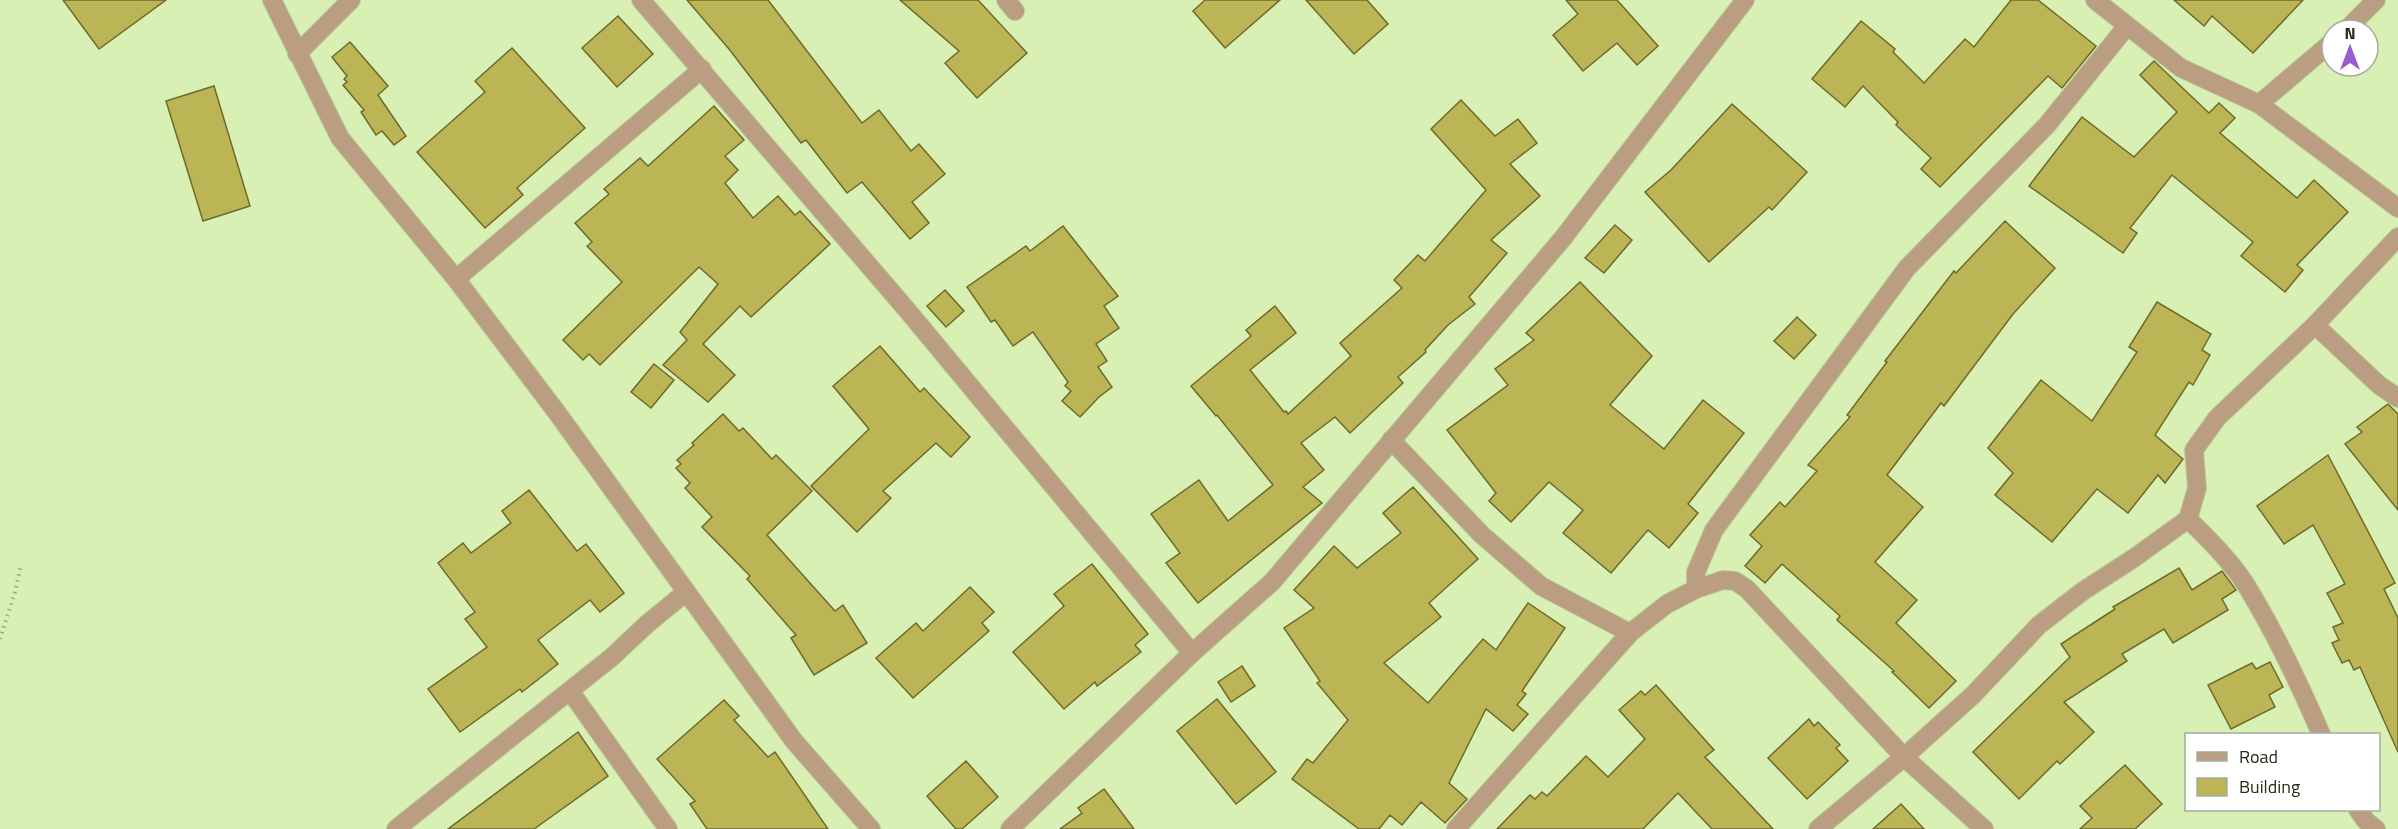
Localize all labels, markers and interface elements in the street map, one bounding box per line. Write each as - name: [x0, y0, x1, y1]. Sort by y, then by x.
- north arrow: [2320, 18, 2380, 78]
- text: N: [2344, 21, 2356, 45]
- legend: [2185, 733, 2380, 811]
- text: Road: [2239, 743, 2278, 770]
- text: Building: [2239, 773, 2300, 800]

